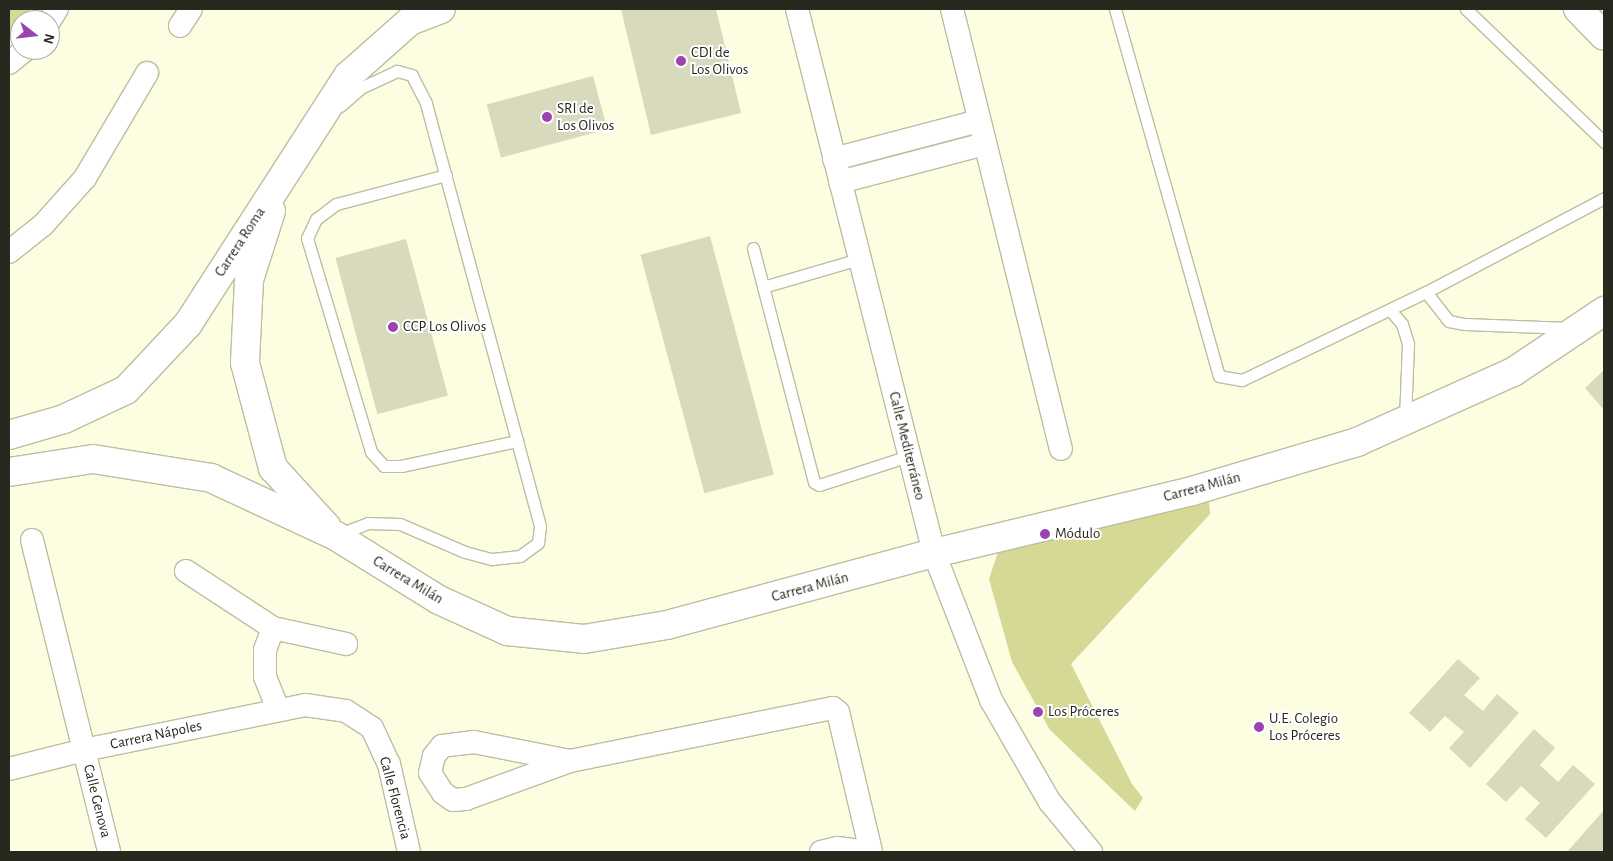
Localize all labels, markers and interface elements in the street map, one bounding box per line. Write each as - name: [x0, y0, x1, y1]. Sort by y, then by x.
- north arrow: [10, 10, 60, 60]
- text: N: [40, 32, 57, 45]
- place label: CDI de Los Olivos: [691, 43, 748, 78]
- marker: CDI de Los Olivos: [675, 55, 687, 67]
- place label: SRI de Los Olivos: [557, 99, 614, 134]
- marker: SRI de Los Olivos: [541, 111, 553, 123]
- street label: Carrera Roma: [211, 204, 269, 280]
- place label: CCP Los Olivos: [403, 318, 486, 336]
- marker: CCP Los Olivos: [387, 321, 399, 333]
- street label: Calle Mediterráneo: [885, 390, 929, 502]
- street label: Carrera Milán: [1162, 468, 1242, 506]
- place label: Módulo: [1055, 525, 1100, 543]
- marker: Módulo: [1039, 528, 1051, 540]
- street label: Carrera Milán: [370, 552, 446, 608]
- street label: Carrera Milán: [770, 568, 850, 606]
- place label: Los Próceres: [1048, 703, 1119, 721]
- marker: Los Próceres: [1032, 706, 1044, 718]
- place label: U.E. Colegio Los Próceres: [1269, 709, 1340, 744]
- street label: Carrera Nápoles: [108, 716, 204, 754]
- marker: U.E. Colegio Los Próceres: [1253, 721, 1265, 733]
- street label: Calle Florencia: [375, 755, 415, 841]
- street label: Calle Genova: [79, 762, 115, 840]

